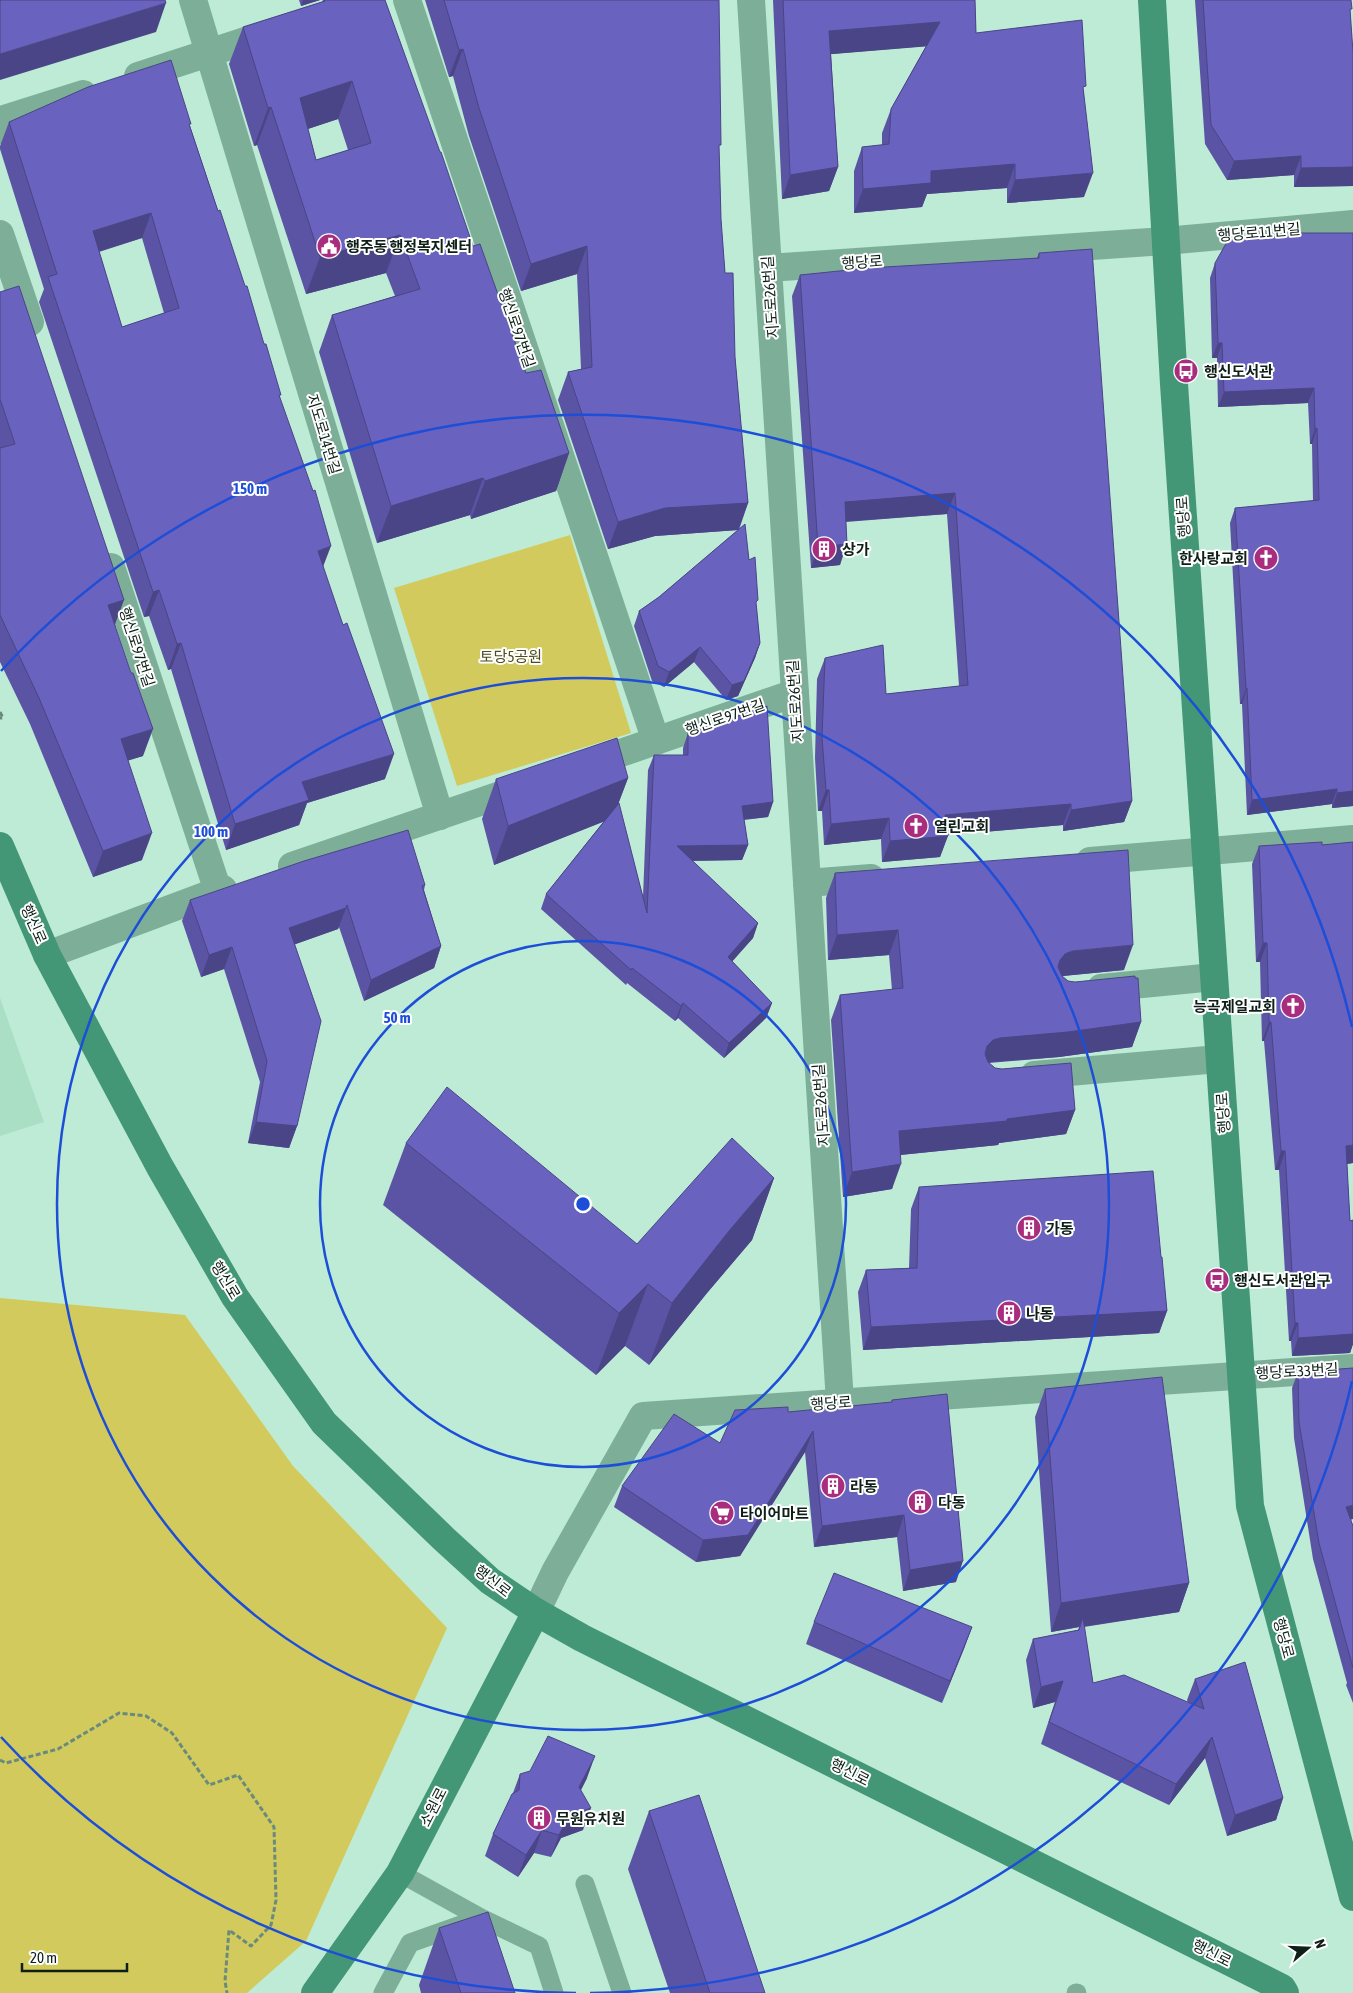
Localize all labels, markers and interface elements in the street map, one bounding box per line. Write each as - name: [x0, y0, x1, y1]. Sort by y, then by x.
- street label: 행당로11번길: [1217, 220, 1301, 244]
- public building icon: 행주동 행정복지센터: [316, 233, 342, 259]
- place label: 행주동 행정복지센터: [346, 238, 472, 255]
- street label: 행당로: [841, 252, 883, 272]
- street label: 지도로26번길: [759, 255, 781, 339]
- street label: 행신로97번길: [495, 286, 539, 370]
- bus stop icon: 행신도서관: [1173, 358, 1199, 384]
- place label: 행신도서관: [1204, 363, 1273, 380]
- street label: 지도로14번길: [304, 392, 344, 476]
- text: 150 m: [233, 480, 267, 497]
- street label: 행당로: [1173, 496, 1193, 538]
- building icon: 상가: [811, 536, 837, 562]
- place label: 상가: [842, 541, 870, 558]
- church icon: 한사랑교회: [1253, 545, 1279, 571]
- place label: 한사랑교회: [1179, 550, 1248, 567]
- street label: 행신로97번길: [116, 605, 158, 689]
- park label: 토당5공원: [480, 648, 542, 665]
- street label: 지도로26번길: [784, 659, 806, 743]
- street label: 행신로97번길: [683, 695, 767, 739]
- church icon: 열린교회: [903, 813, 929, 839]
- place label: 열린교회: [934, 818, 989, 835]
- text: 100 m: [194, 823, 228, 840]
- street label: 행신로: [18, 902, 50, 946]
- church icon: 능곡제일교회: [1280, 993, 1306, 1019]
- place label: 능곡제일교회: [1193, 998, 1276, 1015]
- text: 50 m: [384, 1009, 411, 1026]
- street label: 지도로26번길: [810, 1063, 832, 1147]
- street label: 행당로: [1213, 1092, 1233, 1134]
- centre of rings: [574, 1195, 592, 1213]
- building icon: 가동: [1016, 1215, 1042, 1241]
- place label: 가동: [1046, 1220, 1074, 1237]
- street label: 행신로: [208, 1258, 244, 1302]
- bus stop icon: 행신도서관입구: [1204, 1267, 1230, 1293]
- place label: 행신도서관입구: [1234, 1272, 1331, 1289]
- building icon: 나동: [996, 1300, 1022, 1326]
- place label: 나동: [1026, 1305, 1054, 1322]
- street label: 행당로33번길: [1255, 1360, 1339, 1382]
- street label: 행당로: [810, 1393, 852, 1413]
- building icon: 라동: [820, 1473, 846, 1499]
- place label: 라동: [850, 1478, 878, 1495]
- building icon: 다동: [907, 1489, 933, 1515]
- place label: 다동: [938, 1494, 966, 1511]
- supermarket icon: 타이어마트: [709, 1500, 735, 1526]
- place label: 타이어마트: [740, 1505, 809, 1522]
- street label: 행신로: [471, 1562, 515, 1600]
- street label: 행당로: [1270, 1616, 1298, 1660]
- street label: 행신로: [828, 1755, 872, 1789]
- street label: 소원로: [416, 1785, 450, 1829]
- building icon: 무원유치원: [526, 1805, 552, 1831]
- place label: 무원유치원: [556, 1810, 625, 1827]
- north arrow: [1283, 1923, 1333, 1973]
- street label: 행신로: [1190, 1936, 1234, 1970]
- text: N: [1311, 1937, 1329, 1950]
- scale bar: [22, 1940, 128, 1972]
- text: 20 m: [30, 1949, 57, 1966]

